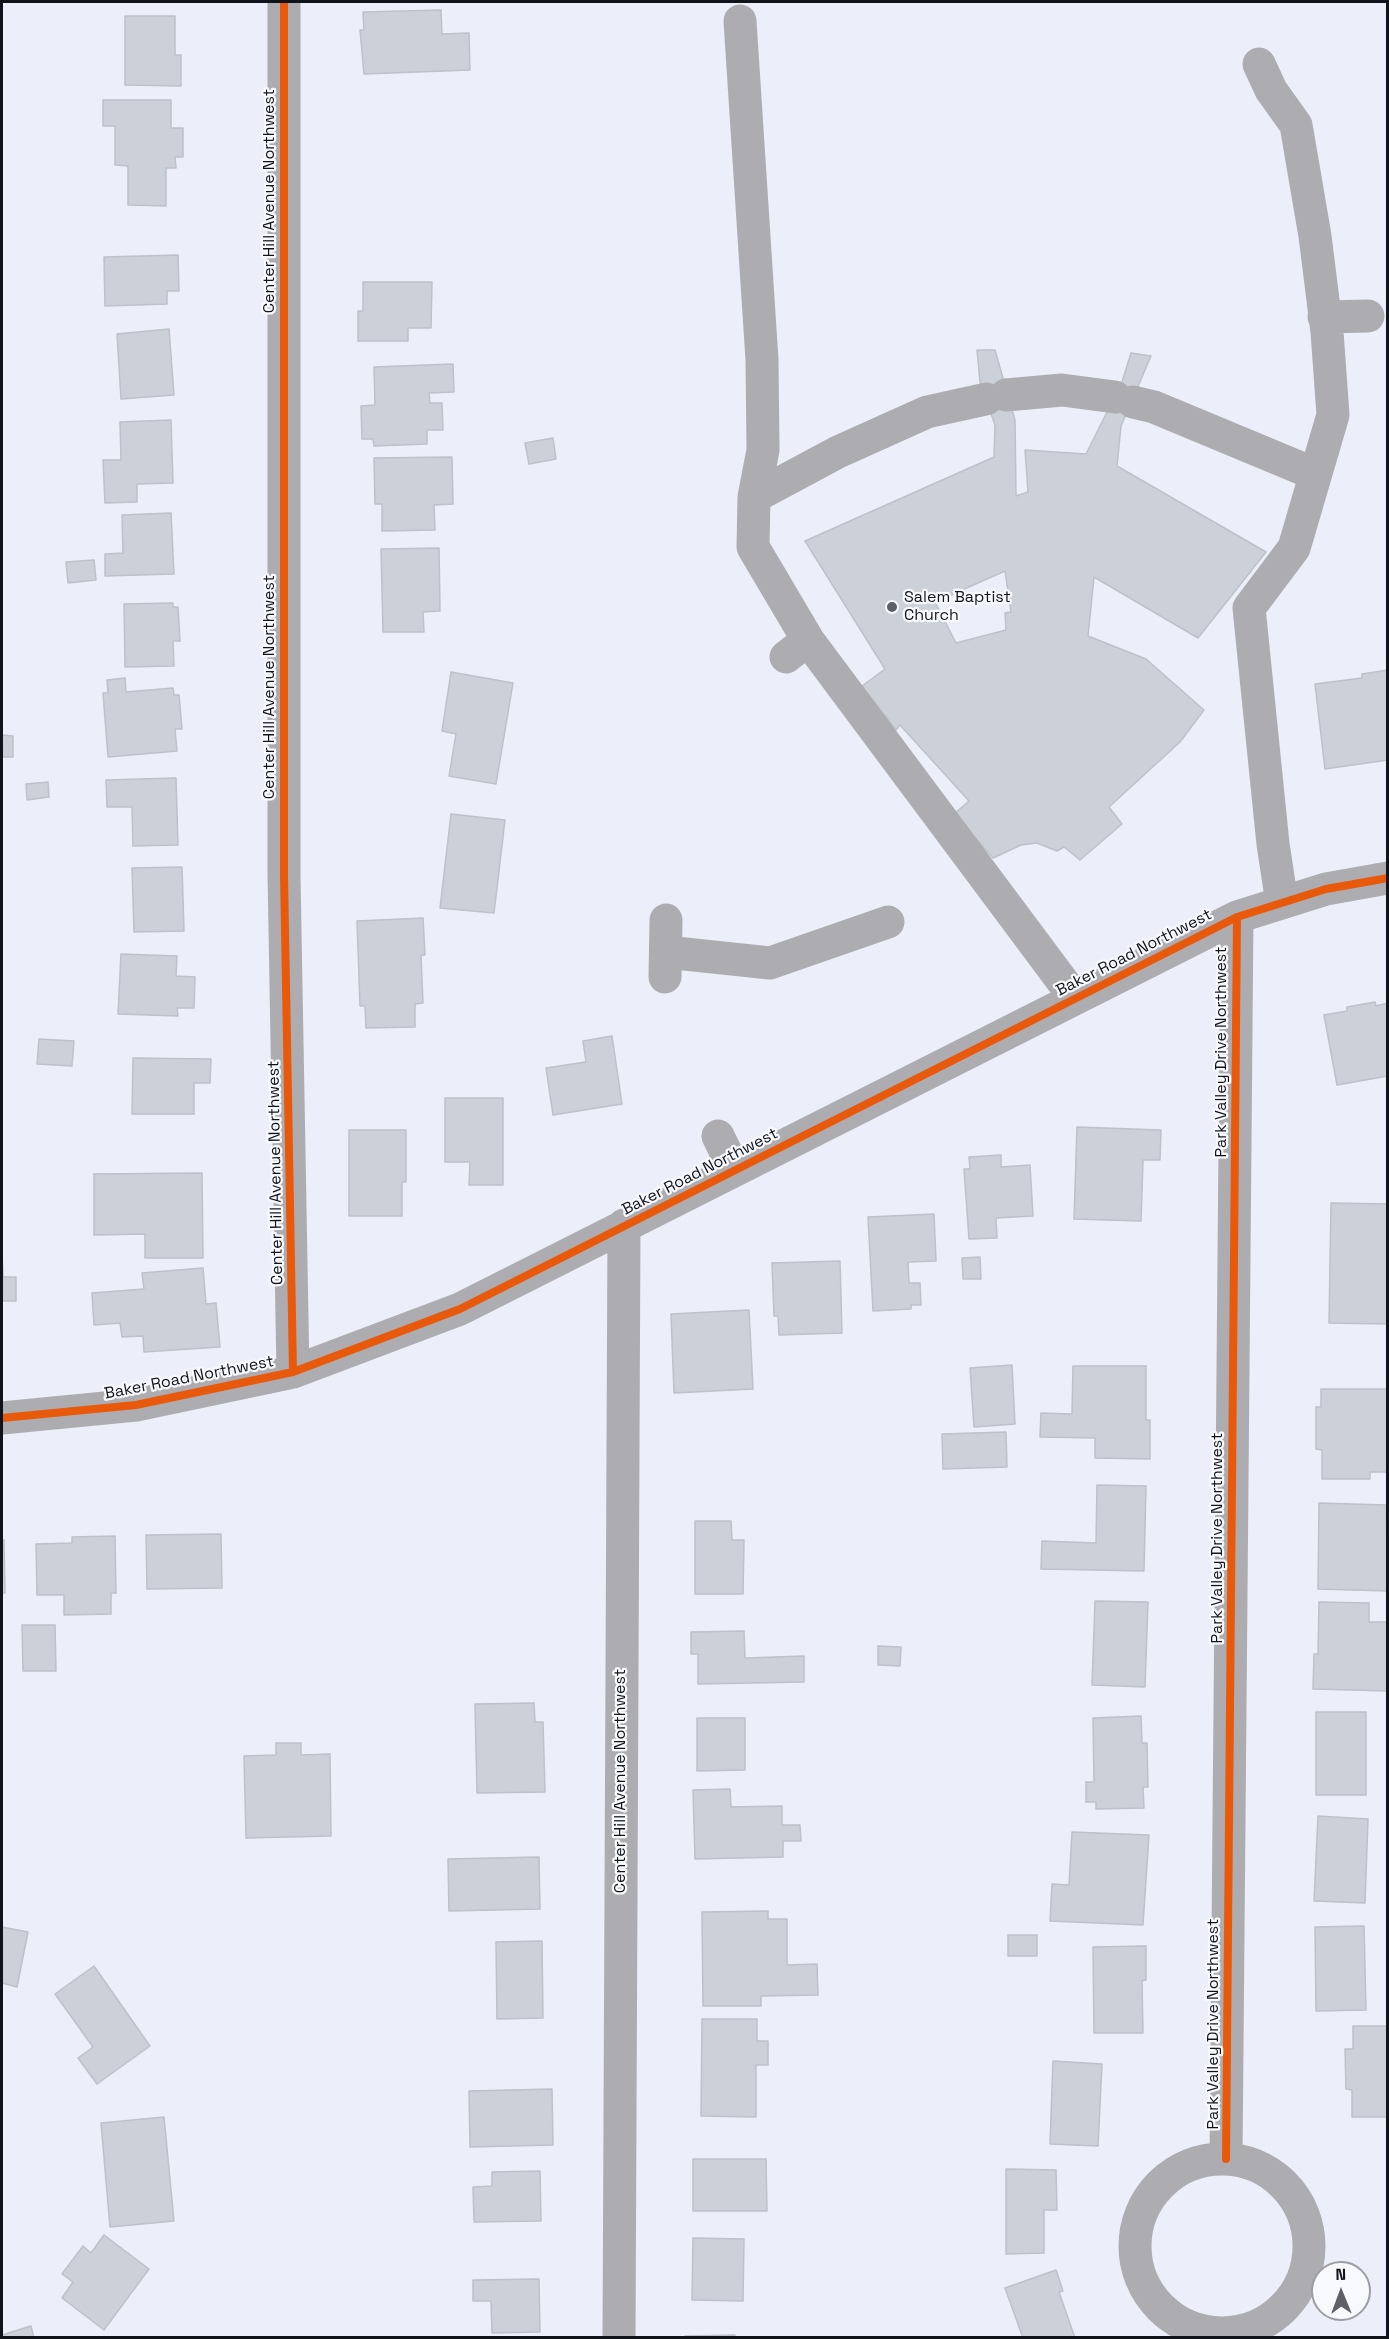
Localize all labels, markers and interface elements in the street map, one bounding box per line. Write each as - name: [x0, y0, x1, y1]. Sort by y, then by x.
- street label: Center Hill Avenue Northwest: [260, 89, 280, 313]
- street label: Center Hill Avenue Northwest: [260, 575, 280, 799]
- place label: Salem Baptist Church: [904, 588, 1011, 626]
- marker: Salem Baptist Church: [885, 600, 899, 614]
- street label: Baker Road Northwest: [1053, 905, 1215, 1001]
- street label: Park Valley Drive Northwest: [1212, 947, 1232, 1157]
- street label: Center Hill Avenue Northwest: [264, 1061, 288, 1285]
- street label: Baker Road Northwest: [619, 1124, 781, 1220]
- street label: Baker Road Northwest: [103, 1352, 275, 1404]
- street label: Park Valley Drive Northwest: [1208, 1433, 1228, 1643]
- street label: Center Hill Avenue Northwest: [611, 1669, 631, 1893]
- street label: Park Valley Drive Northwest: [1204, 1919, 1224, 2129]
- north arrow: [1311, 2261, 1371, 2321]
- text: N: [1335, 2264, 1346, 2285]

